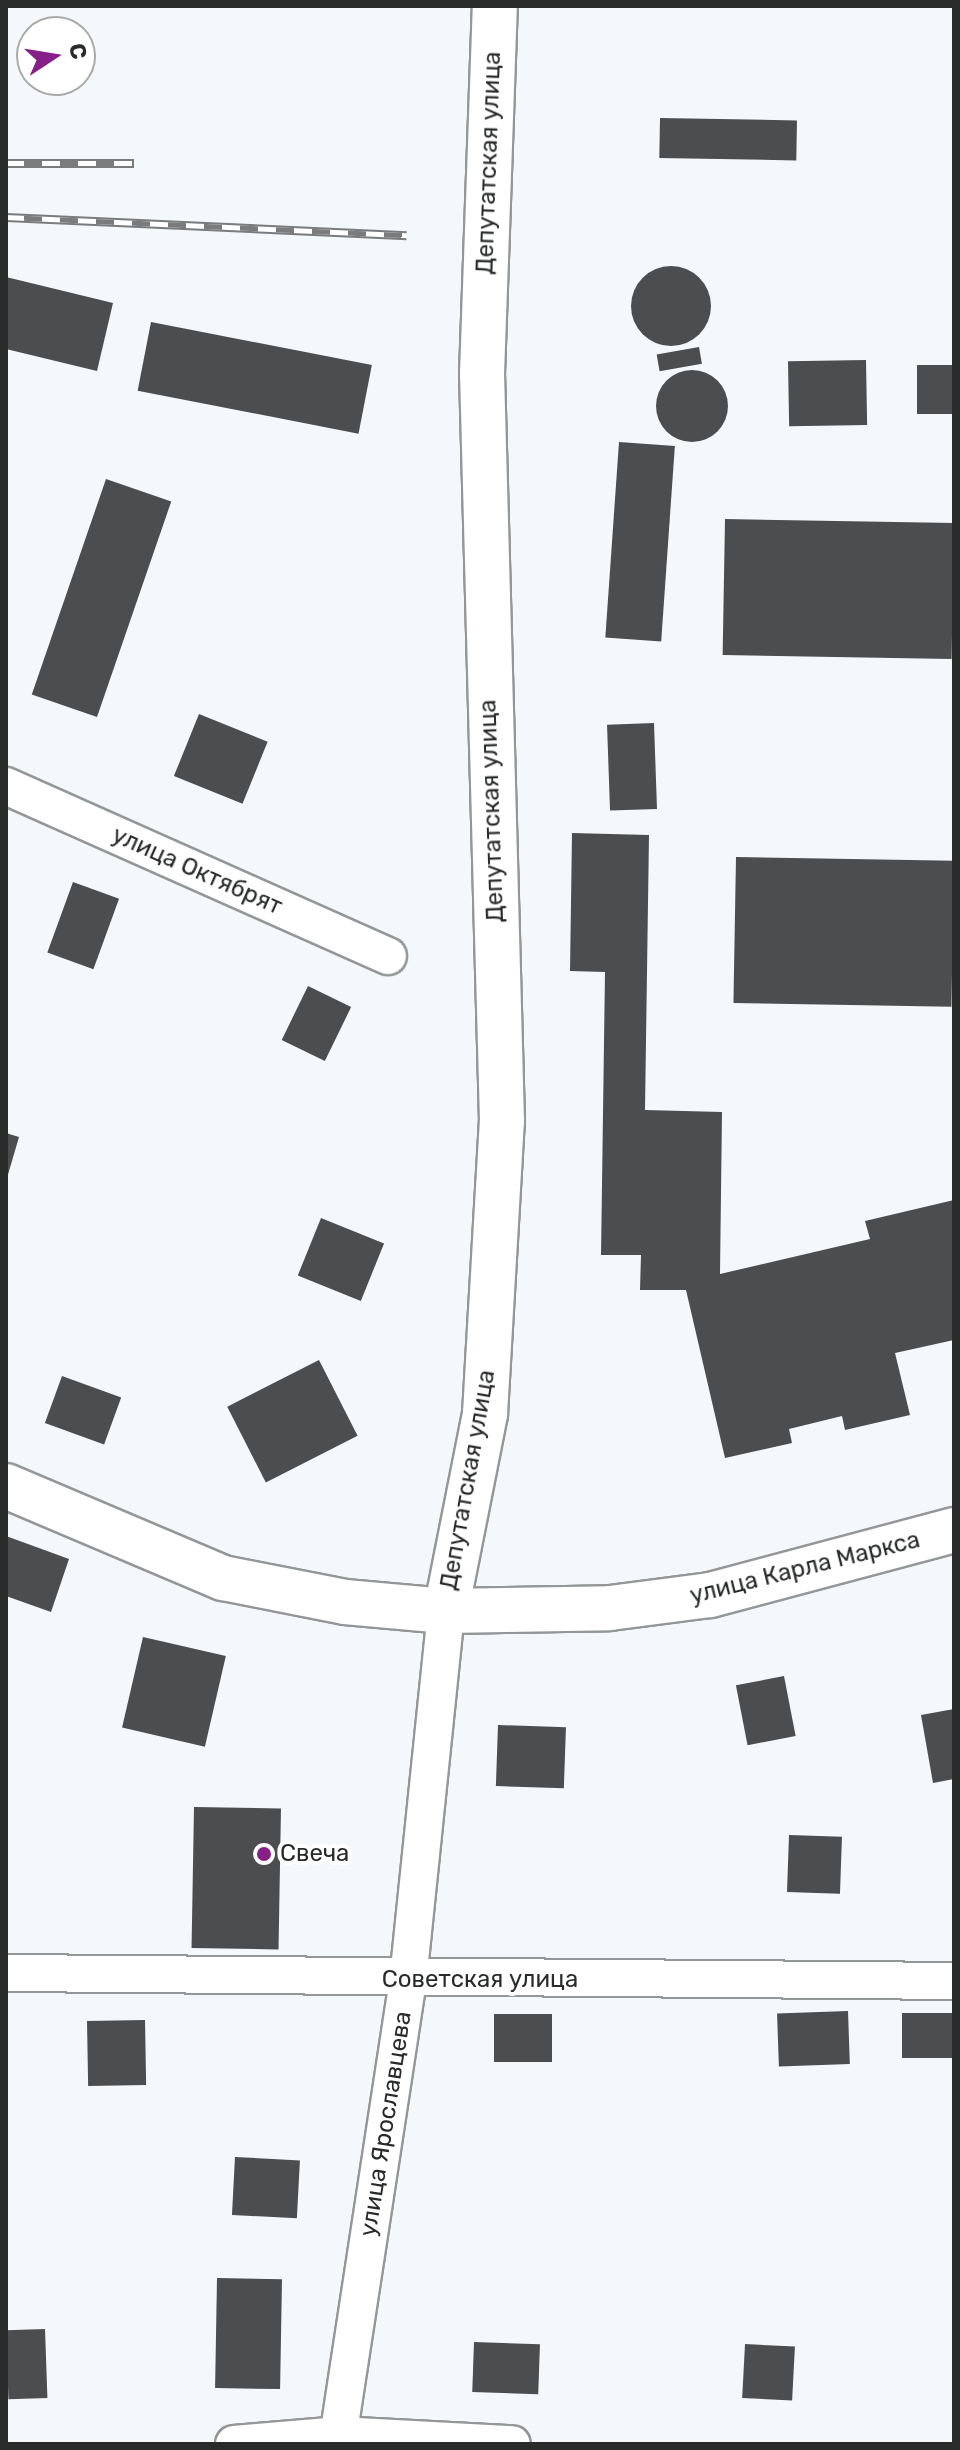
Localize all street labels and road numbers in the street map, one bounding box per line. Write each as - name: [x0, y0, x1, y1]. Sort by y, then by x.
- street label: Депутатская улица: [471, 51, 507, 275]
- street label: Депутатская улица: [474, 699, 510, 923]
- street label: улица Октябрят: [108, 821, 286, 921]
- street label: Депутатская улица: [434, 1368, 502, 1592]
- street label: улица Карла Маркса: [687, 1525, 923, 1611]
- street label: Советская улица: [382, 1966, 578, 1994]
- street label: улица Ярославцева: [354, 2009, 418, 2239]

